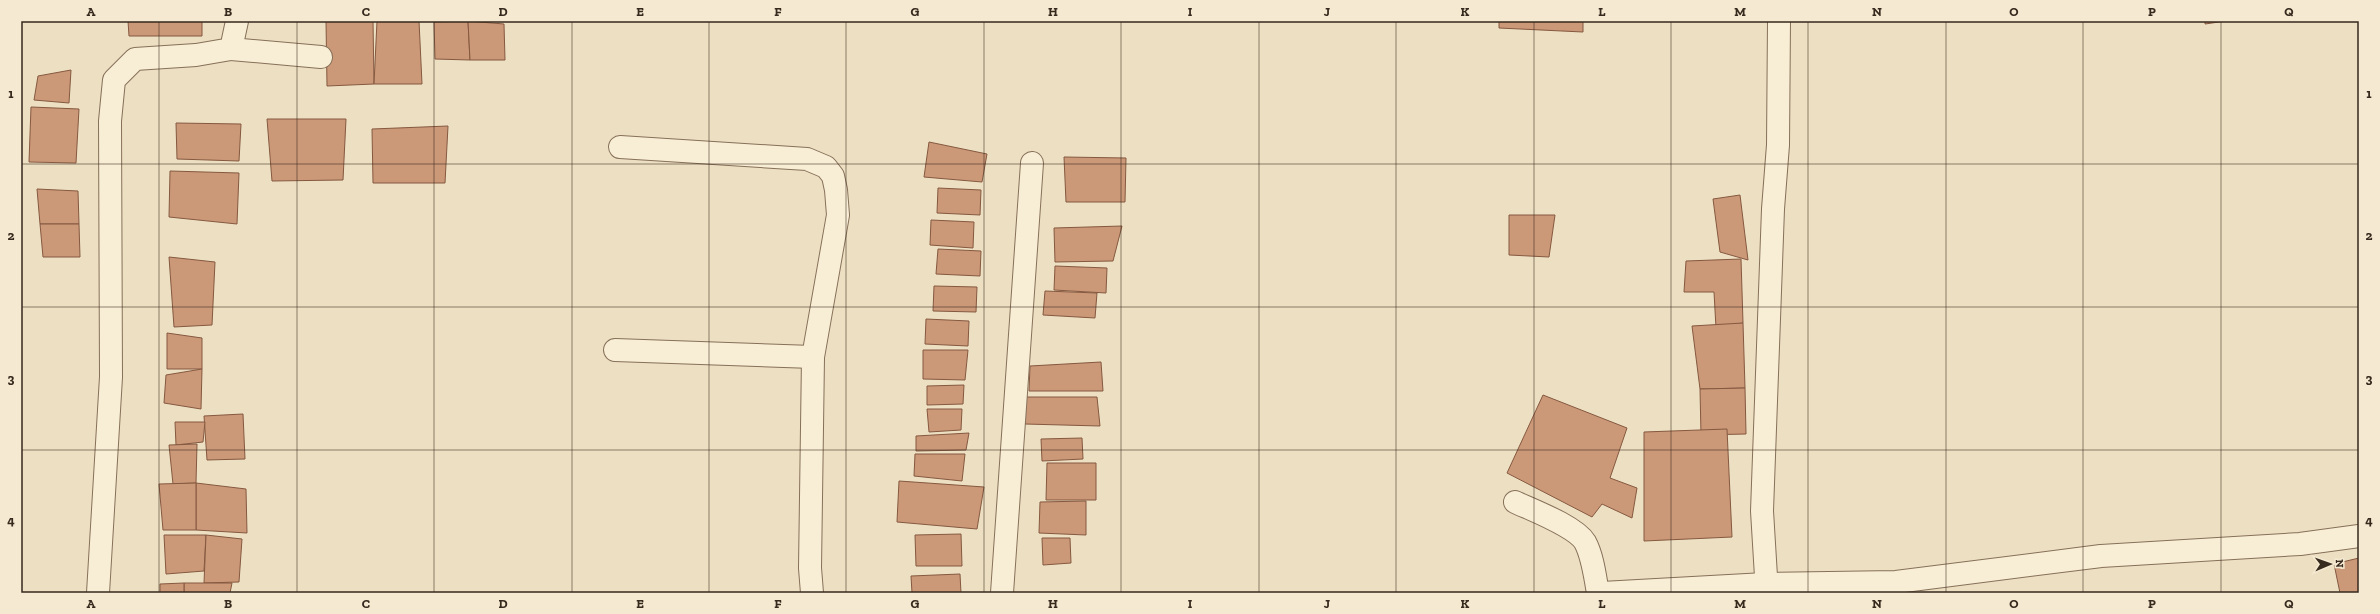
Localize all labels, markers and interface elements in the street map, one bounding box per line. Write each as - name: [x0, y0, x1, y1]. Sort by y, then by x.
- text: A: [87, 4, 96, 19]
- text: B: [224, 4, 232, 19]
- text: C: [362, 4, 370, 19]
- text: D: [498, 4, 508, 19]
- text: E: [636, 4, 644, 19]
- text: F: [774, 4, 782, 19]
- text: G: [911, 4, 920, 19]
- text: H: [1048, 4, 1058, 19]
- text: I: [1188, 4, 1193, 19]
- text: J: [1324, 4, 1330, 19]
- text: K: [1461, 4, 1470, 19]
- text: L: [1598, 4, 1606, 19]
- text: M: [1734, 4, 1746, 19]
- text: N: [1872, 4, 1882, 19]
- text: O: [2009, 4, 2019, 19]
- text: P: [2148, 4, 2156, 19]
- text: Q: [2284, 4, 2294, 19]
- text: 1: [8, 86, 14, 101]
- text: 1: [2366, 86, 2372, 101]
- text: 2: [8, 228, 15, 243]
- text: 2: [2366, 228, 2373, 243]
- text: 3: [8, 371, 15, 386]
- text: 3: [2366, 371, 2373, 386]
- text: 4: [7, 513, 15, 528]
- text: 4: [2365, 513, 2373, 528]
- north arrow: [2310, 544, 2350, 584]
- text: N: [2333, 559, 2346, 569]
- text: A: [87, 596, 96, 611]
- text: B: [224, 596, 232, 611]
- text: C: [362, 596, 370, 611]
- text: D: [498, 596, 508, 611]
- text: E: [636, 596, 644, 611]
- text: F: [774, 596, 782, 611]
- text: G: [911, 596, 920, 611]
- text: H: [1048, 596, 1058, 611]
- text: I: [1188, 596, 1193, 611]
- text: J: [1324, 596, 1330, 611]
- text: K: [1461, 596, 1470, 611]
- text: L: [1598, 596, 1606, 611]
- text: M: [1734, 596, 1746, 611]
- text: N: [1872, 596, 1882, 611]
- text: O: [2009, 596, 2019, 611]
- text: P: [2148, 596, 2156, 611]
- text: Q: [2284, 596, 2294, 611]

